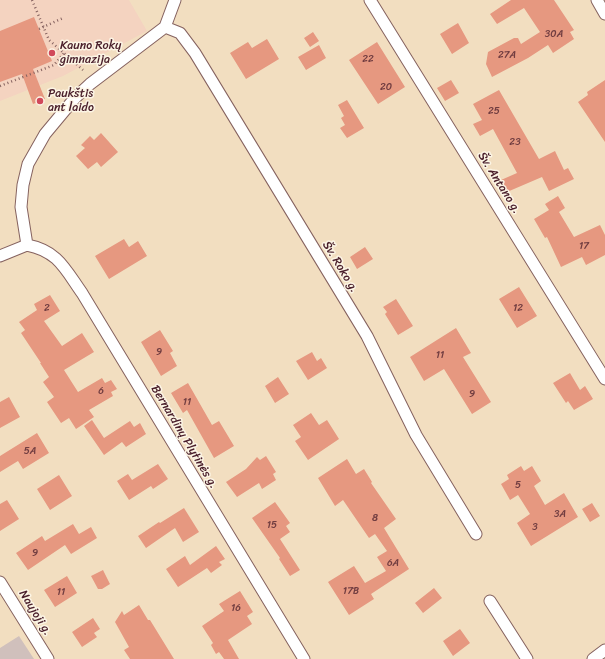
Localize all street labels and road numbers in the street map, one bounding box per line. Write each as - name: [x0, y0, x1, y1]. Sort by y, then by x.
- street label: Šv. Antano g.: [474, 150, 524, 216]
- street label: Šv. Roko g.: [319, 239, 361, 295]
- street label: Bernardinų Plytinės g.: [148, 383, 220, 491]
- street label: Naujoji g.: [15, 588, 55, 638]

